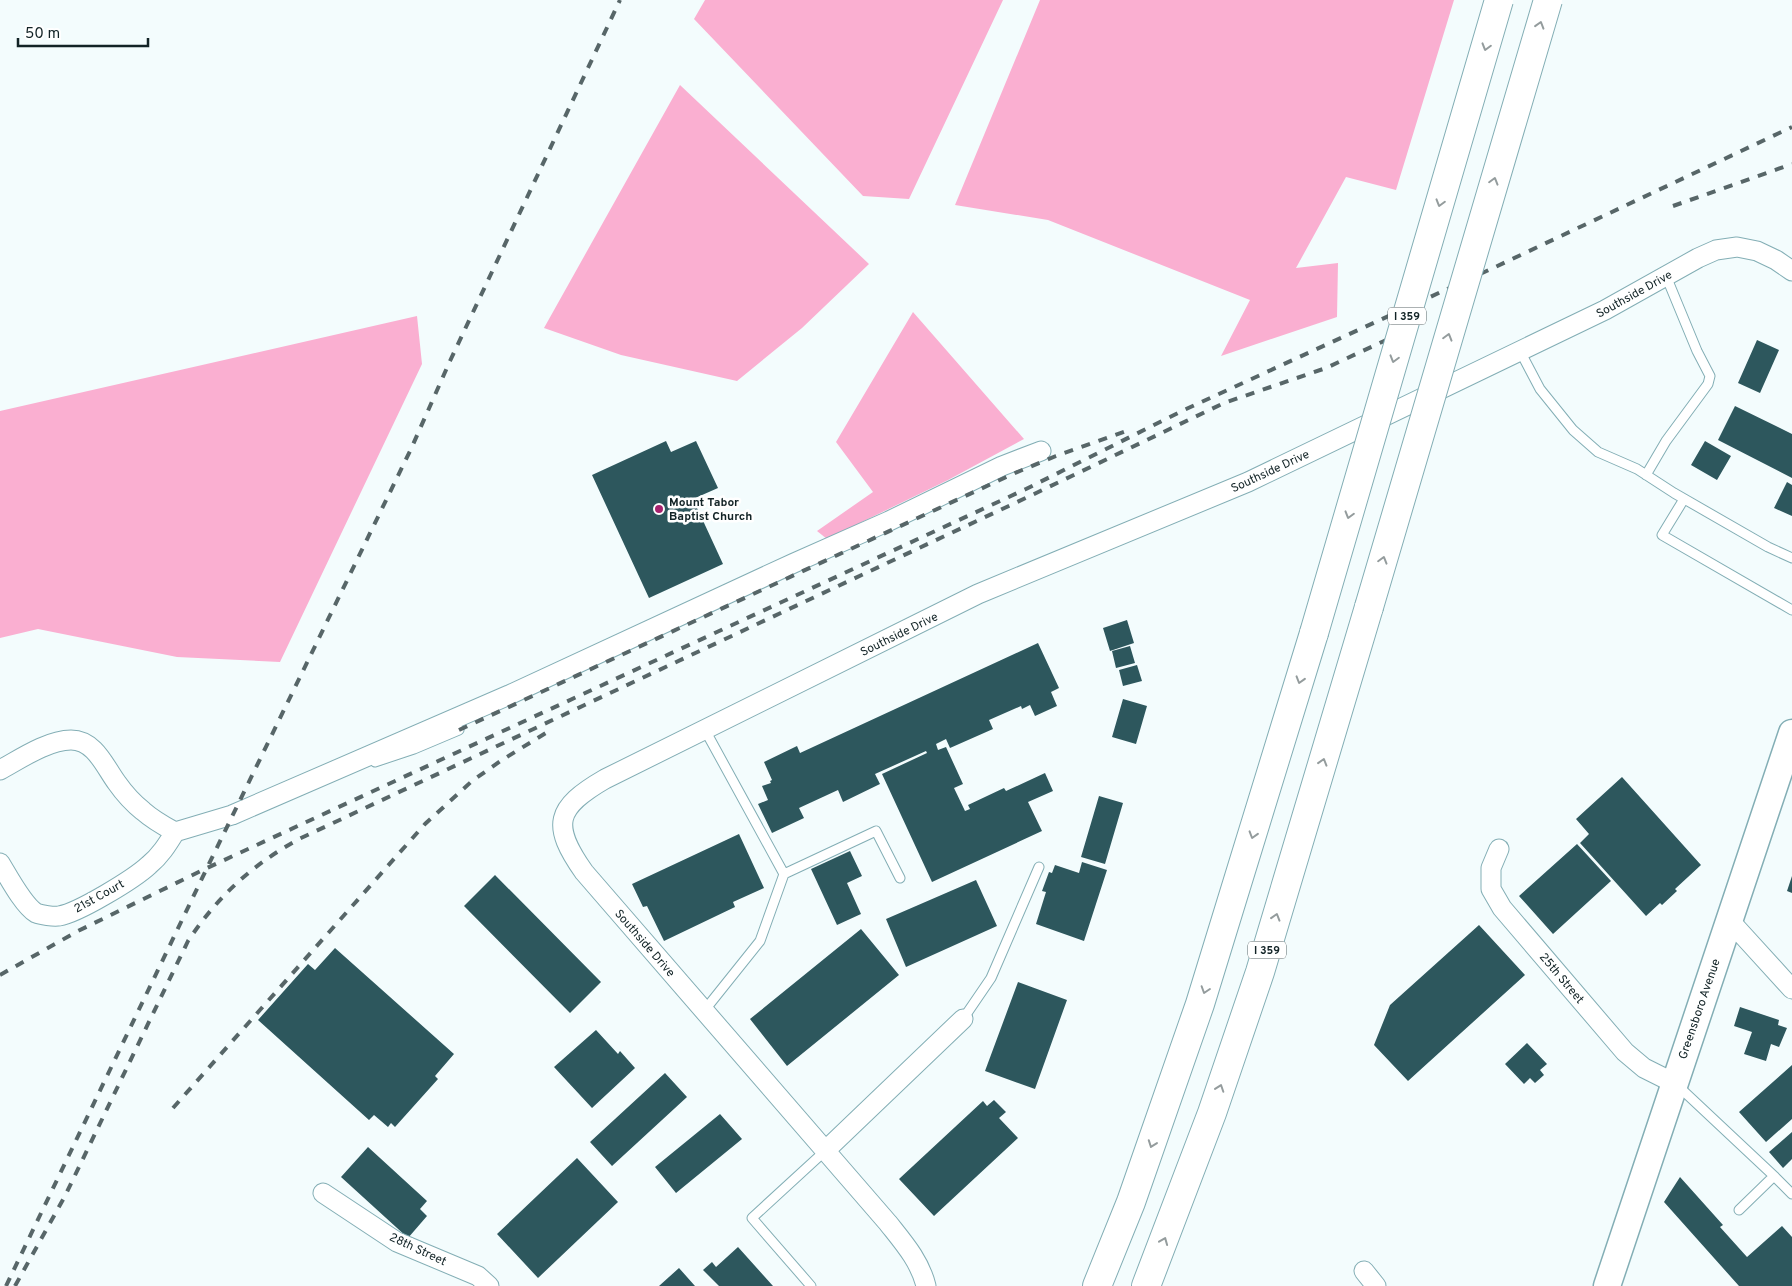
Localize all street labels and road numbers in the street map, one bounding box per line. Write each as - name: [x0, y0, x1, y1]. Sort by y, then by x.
- street label: Southside Drive: [1594, 267, 1675, 322]
- road number: I 359: [1388, 308, 1426, 324]
- street label: Southside Drive: [1229, 447, 1312, 497]
- street label: Southside Drive: [858, 609, 941, 661]
- street label: 21st Court: [71, 876, 128, 917]
- street label: Southside Drive: [610, 906, 678, 981]
- road number: I 359: [1248, 942, 1286, 958]
- street label: 25th Street: [1535, 950, 1587, 1007]
- street label: Greensboro Avenue: [1675, 957, 1725, 1062]
- street label: 28th Street: [386, 1230, 449, 1270]

